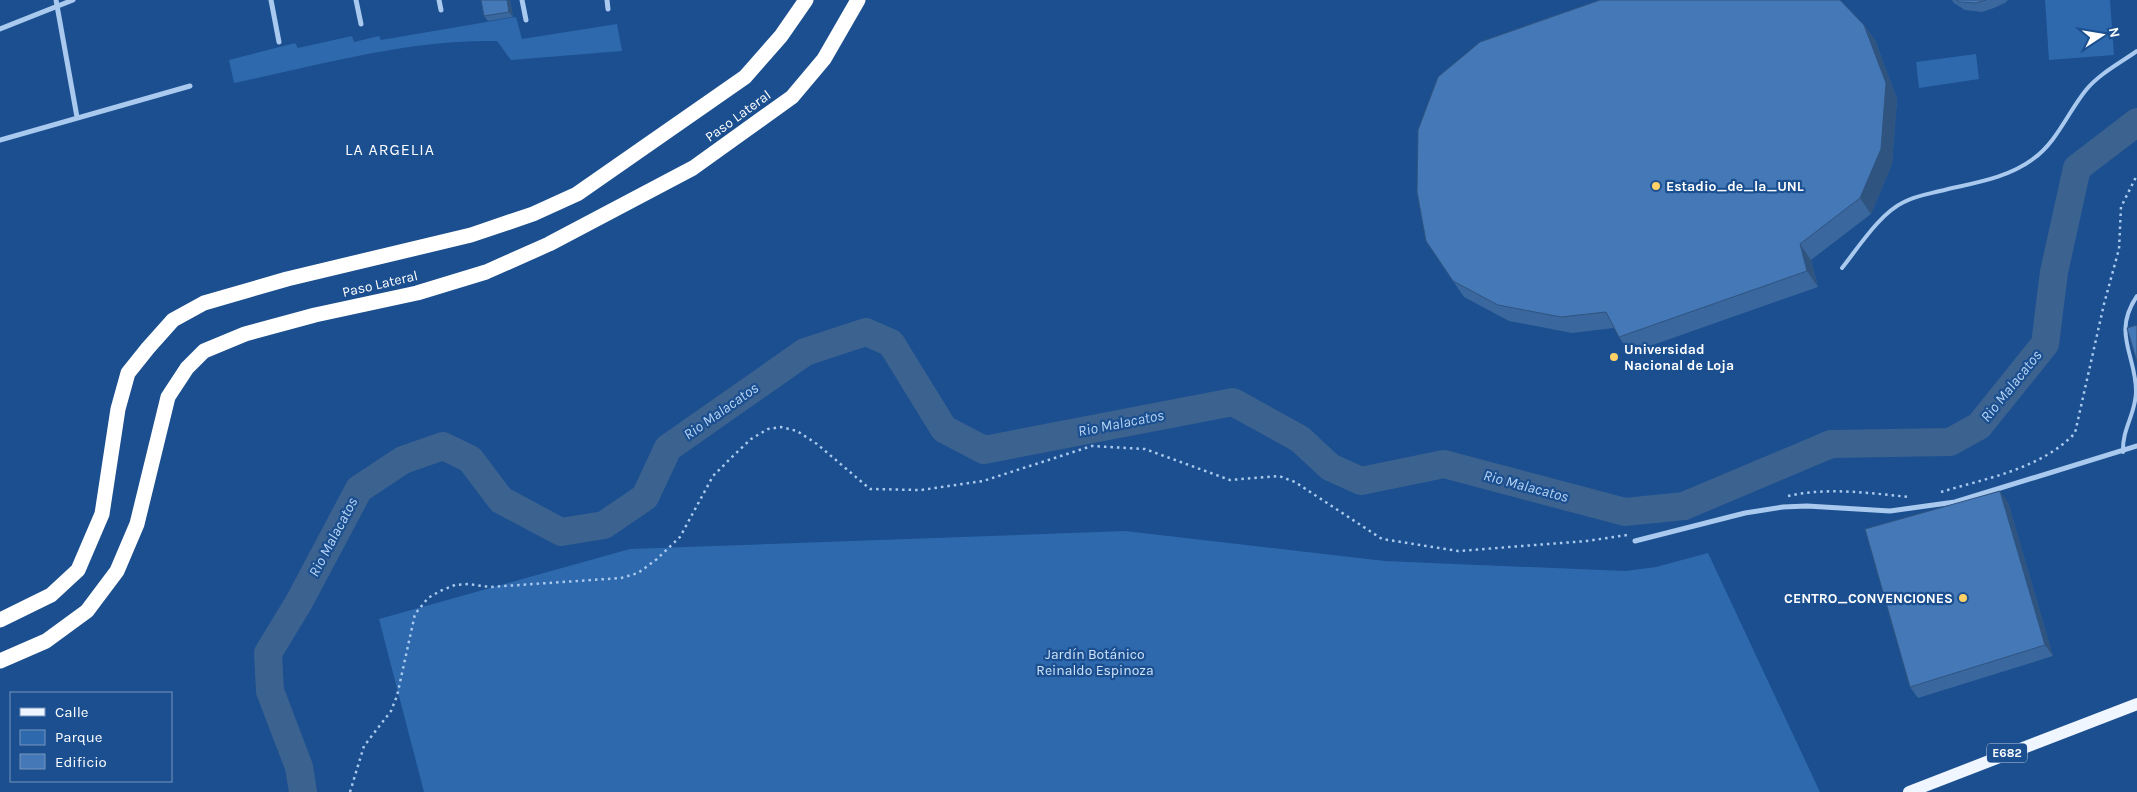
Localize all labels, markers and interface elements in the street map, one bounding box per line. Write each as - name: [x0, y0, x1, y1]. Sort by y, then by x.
- north arrow: [2077, 10, 2127, 60]
- text: N: [2105, 26, 2124, 39]
- street label: Paso Lateral: [702, 86, 774, 146]
- district label: LA ARGELIA: [345, 140, 435, 159]
- place label: Estadio_de_la_UNL: [1666, 178, 1804, 195]
- marker: Estadio_de_la_UNL: [1650, 180, 1662, 192]
- street label: Paso Lateral: [340, 267, 420, 301]
- place label: Universidad Nacional de Loja: [1624, 341, 1734, 374]
- water label: Rio Malacatos: [1977, 346, 2045, 426]
- marker: Universidad Nacional de Loja: [1608, 351, 1620, 363]
- water label: Rio Malacatos: [680, 379, 762, 443]
- water label: Rio Malacatos: [1076, 406, 1166, 440]
- water label: Rio Malacatos: [1482, 466, 1570, 506]
- water label: Rio Malacatos: [305, 494, 361, 580]
- place label: CENTRO_CONVENCIONES: [1784, 590, 1953, 607]
- marker: CENTRO_CONVENCIONES: [1957, 592, 1969, 604]
- park label: Jardín Botánico Reinaldo Espinoza: [1036, 646, 1154, 679]
- legend: [10, 692, 172, 782]
- text: Calle: [55, 703, 89, 721]
- text: Parque: [55, 728, 103, 746]
- road number: E682: [1987, 744, 2027, 762]
- text: Edificio: [55, 753, 107, 771]

